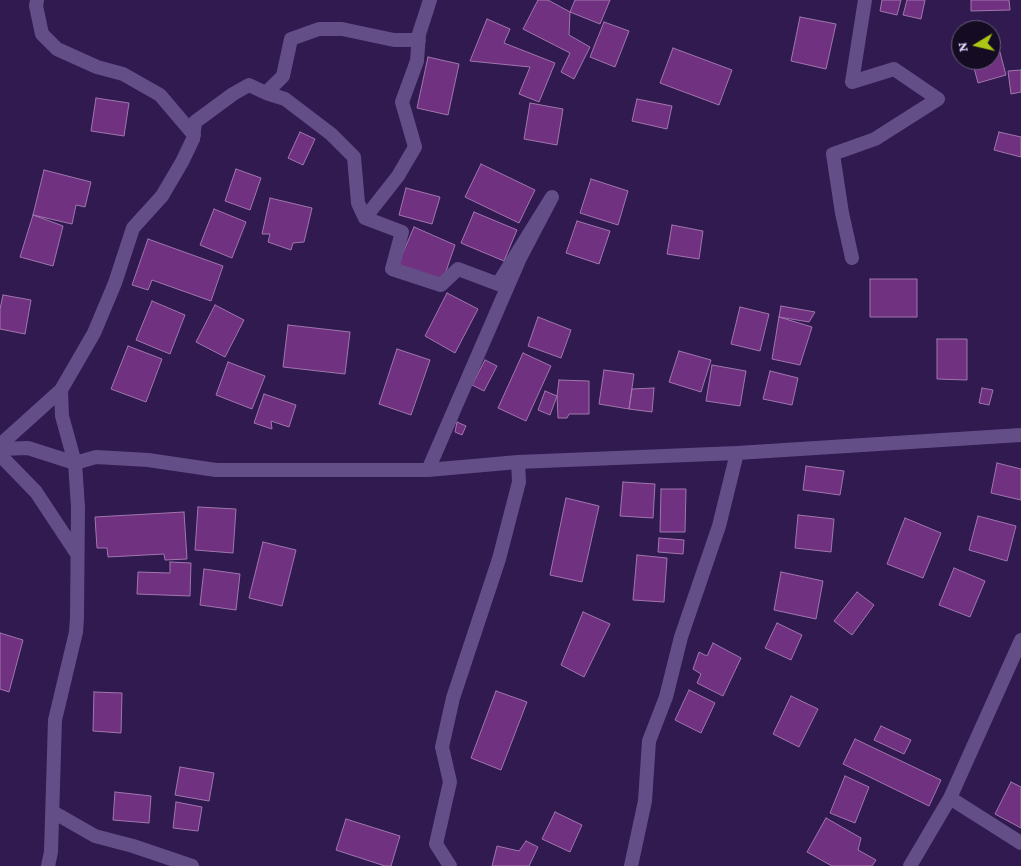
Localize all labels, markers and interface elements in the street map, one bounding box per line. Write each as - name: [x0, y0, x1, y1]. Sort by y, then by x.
- north arrow: [951, 20, 1001, 70]
- text: N: [954, 41, 971, 53]

